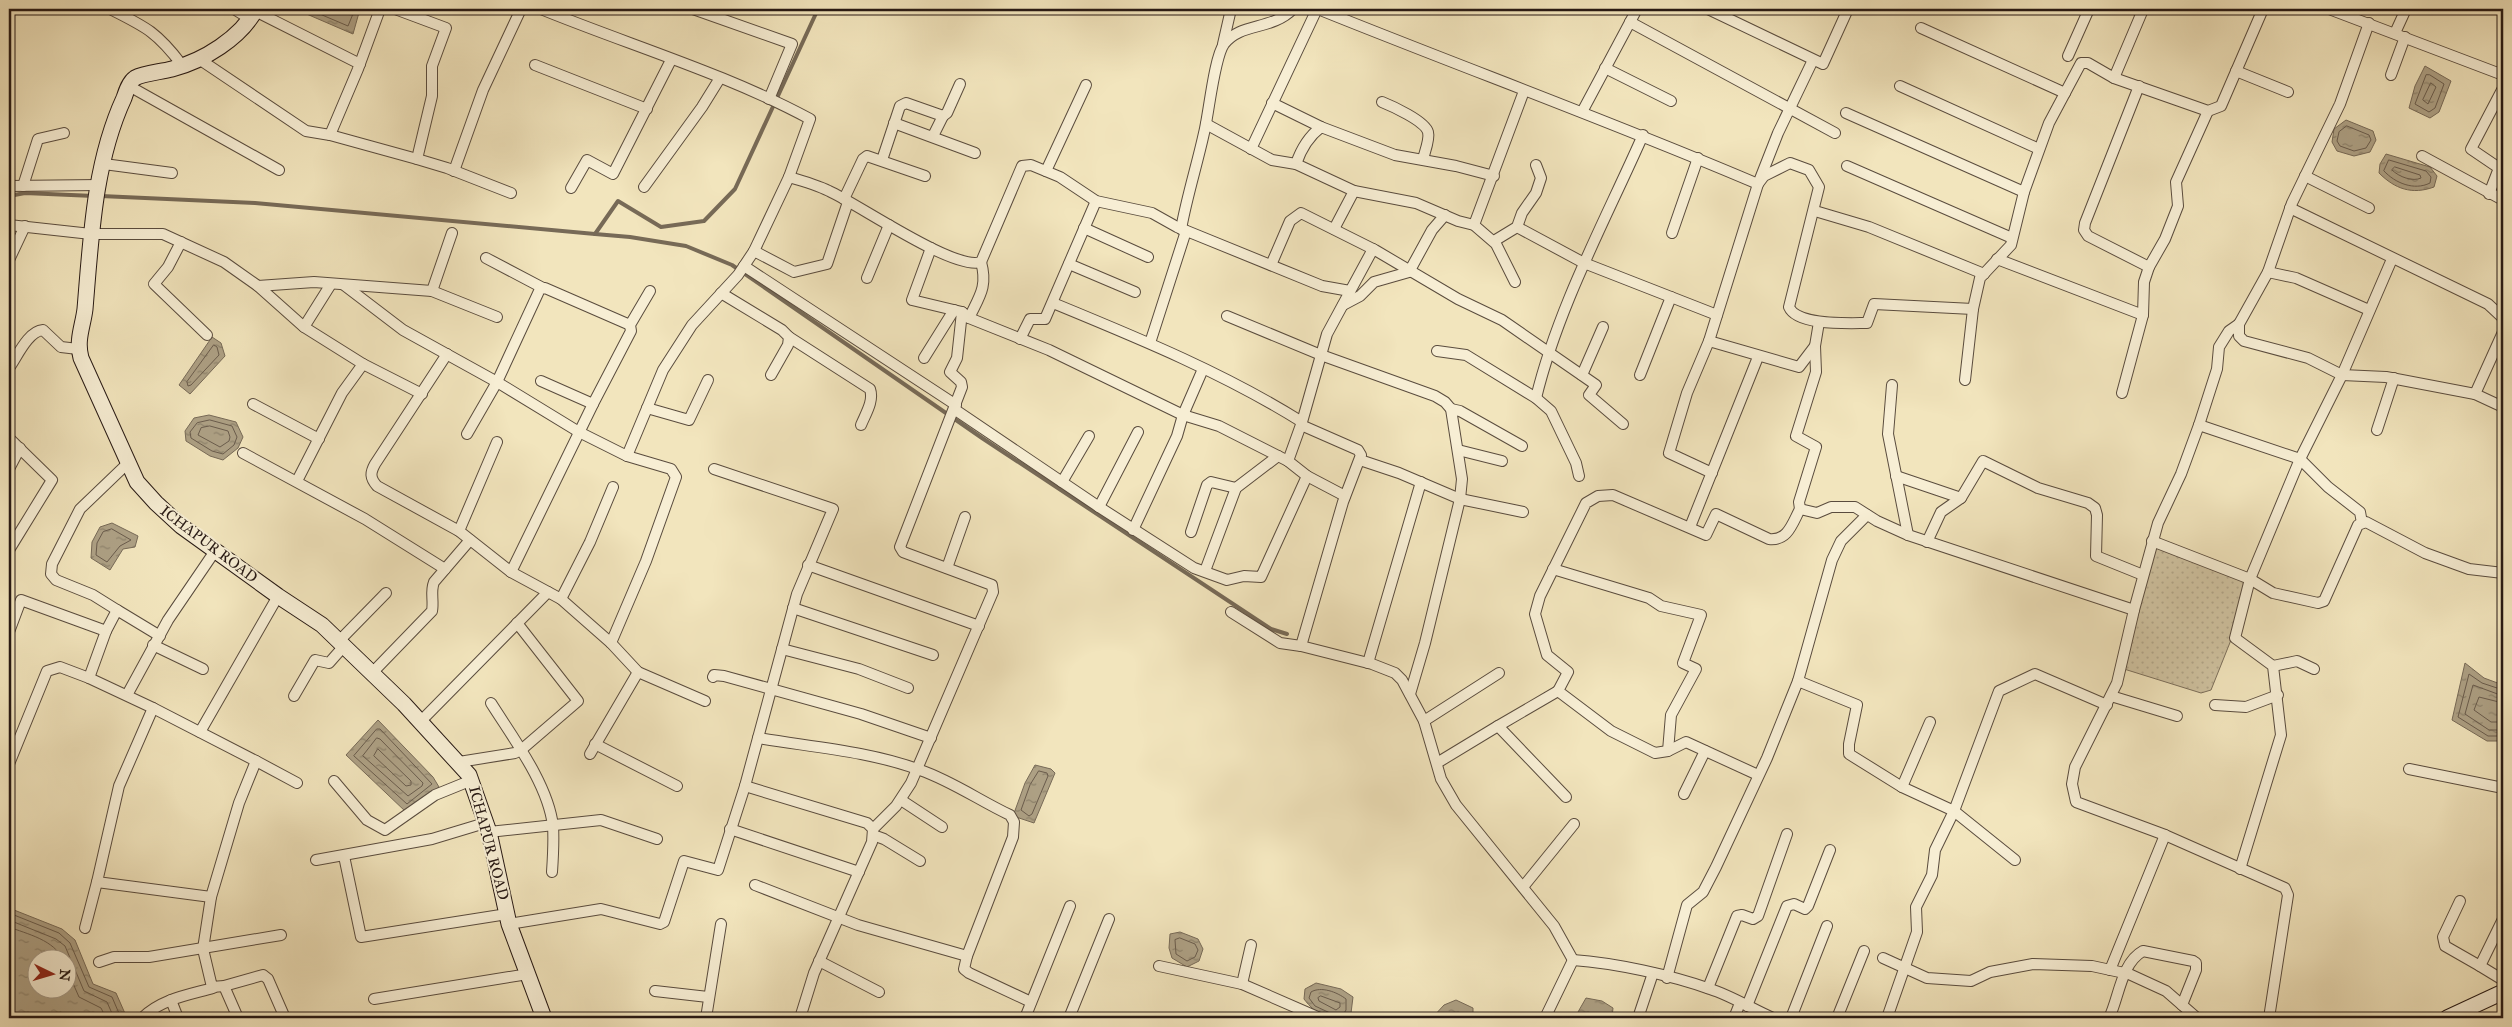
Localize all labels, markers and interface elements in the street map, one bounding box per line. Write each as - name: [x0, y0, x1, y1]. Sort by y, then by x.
- street label: ICHAPUR ROAD: [157, 502, 261, 587]
- street label: ICHAPUR ROAD: [465, 784, 513, 902]
- north arrow: [28, 950, 78, 1000]
- text: N: [55, 968, 73, 982]

